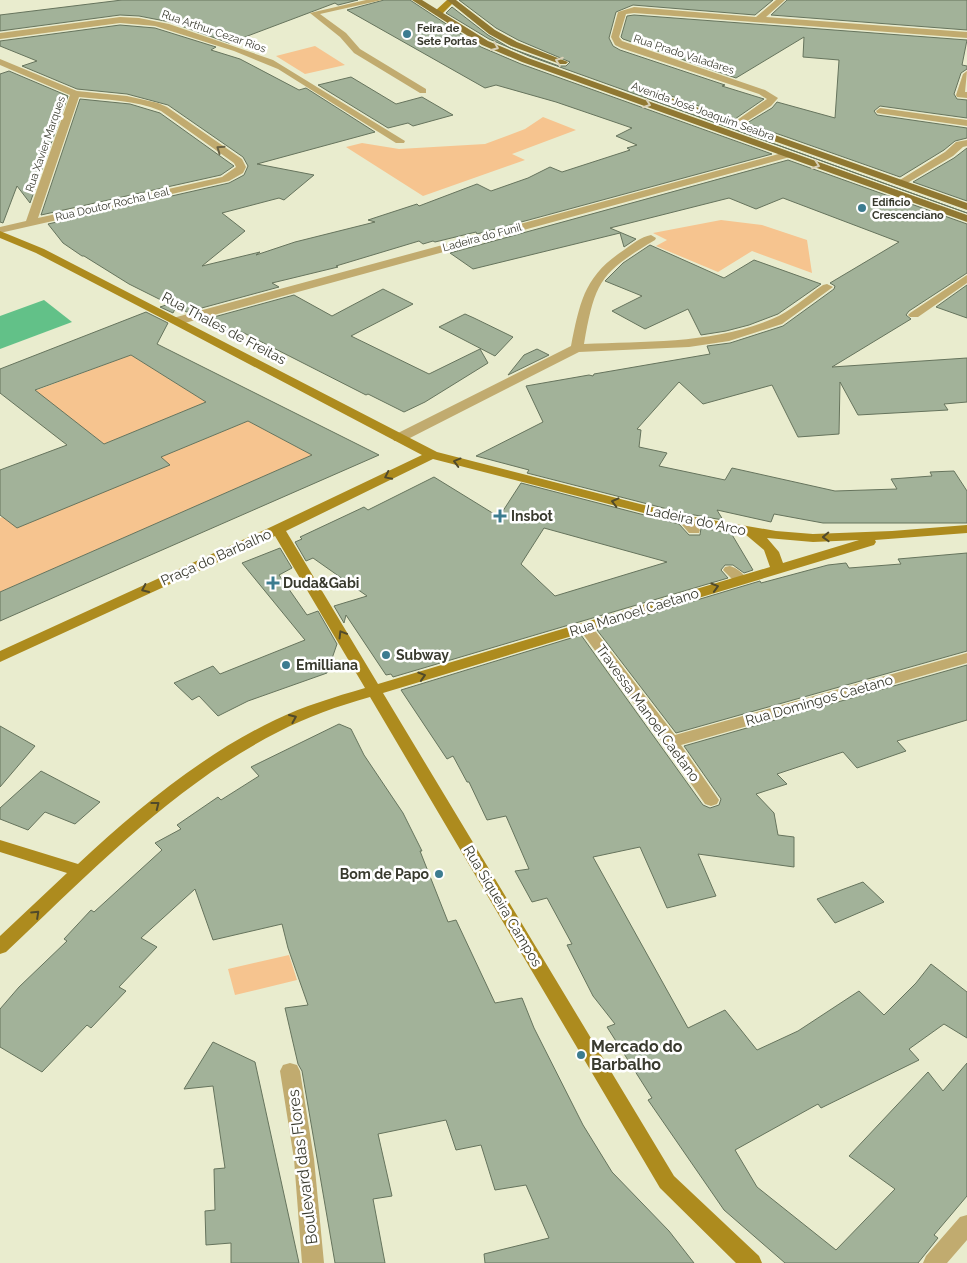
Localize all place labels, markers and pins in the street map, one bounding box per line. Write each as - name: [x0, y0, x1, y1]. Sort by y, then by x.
- place label: Feira de Sete Portas: [417, 22, 478, 48]
- marker: Feira de Sete Portas: [401, 28, 413, 40]
- place label: Edificio Crescenciano: [872, 196, 944, 222]
- marker: Edificio Crescenciano: [856, 202, 868, 214]
- place label: Insbot: [511, 508, 554, 524]
- marker: Insbot: [493, 509, 507, 523]
- place label: Duda&Gabi: [283, 575, 359, 591]
- marker: Duda&Gabi: [267, 577, 279, 589]
- place label: Subway: [396, 647, 449, 663]
- marker: Subway: [380, 649, 392, 661]
- place label: Emilliana: [296, 657, 358, 673]
- marker: Emilliana: [280, 659, 292, 671]
- place label: Bom de Papo: [340, 866, 430, 882]
- marker: Bom de Papo: [433, 868, 445, 880]
- place label: Mercado do Barbalho: [591, 1037, 683, 1074]
- marker: Mercado do Barbalho: [575, 1049, 587, 1061]

